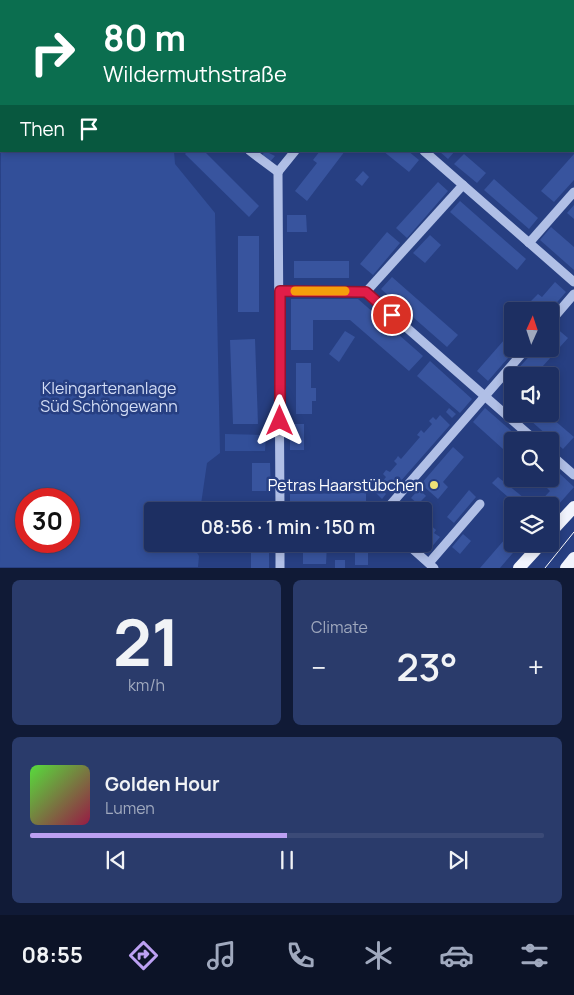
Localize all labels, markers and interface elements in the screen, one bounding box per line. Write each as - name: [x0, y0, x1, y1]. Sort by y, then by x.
- text: 80 m: [103, 14, 186, 62]
- icon: right: [20, 20, 85, 85]
- text: Wildermuthstraße: [103, 59, 287, 89]
- icon: arrive: [75, 115, 103, 143]
- text: Then: [20, 116, 65, 142]
- pin: [371, 294, 413, 336]
- icon: arrive: [378, 301, 406, 329]
- north arrow: [504, 302, 559, 358]
- map controls: [504, 302, 559, 552]
- button: sound: [504, 367, 559, 422]
- park label: Kleingartenanlage Süd Schöngewann: [40, 377, 178, 417]
- position arrow: [253, 394, 305, 446]
- button: search: [504, 432, 559, 487]
- place label: Petras Haarstübchen: [268, 474, 424, 496]
- marker: Petras Haarstübchen: [428, 479, 440, 491]
- speed limit sign: 30: [15, 488, 80, 553]
- button: layers: [504, 497, 559, 552]
- text: 08:56 · 1 min · 150 m: [201, 514, 375, 540]
- text: 21: [113, 597, 180, 686]
- text: Climate: [311, 616, 368, 638]
- text: 23°: [396, 640, 458, 692]
- text: −: [311, 648, 326, 686]
- text: +: [528, 648, 544, 686]
- text: km/h: [128, 674, 165, 696]
- text: Golden Hour: [105, 771, 219, 797]
- text: Lumen: [105, 797, 155, 819]
- icon: previous: [102, 846, 130, 874]
- icon: pause: [273, 846, 301, 874]
- icon: next: [444, 846, 472, 874]
- icon: directions: [126, 938, 161, 973]
- icon: music: [204, 938, 239, 973]
- icon: phone: [283, 938, 318, 973]
- icon: climate: [361, 938, 396, 973]
- icon: car: [439, 938, 474, 973]
- icon: filters: [517, 938, 552, 973]
- text: 08:55: [22, 940, 83, 970]

